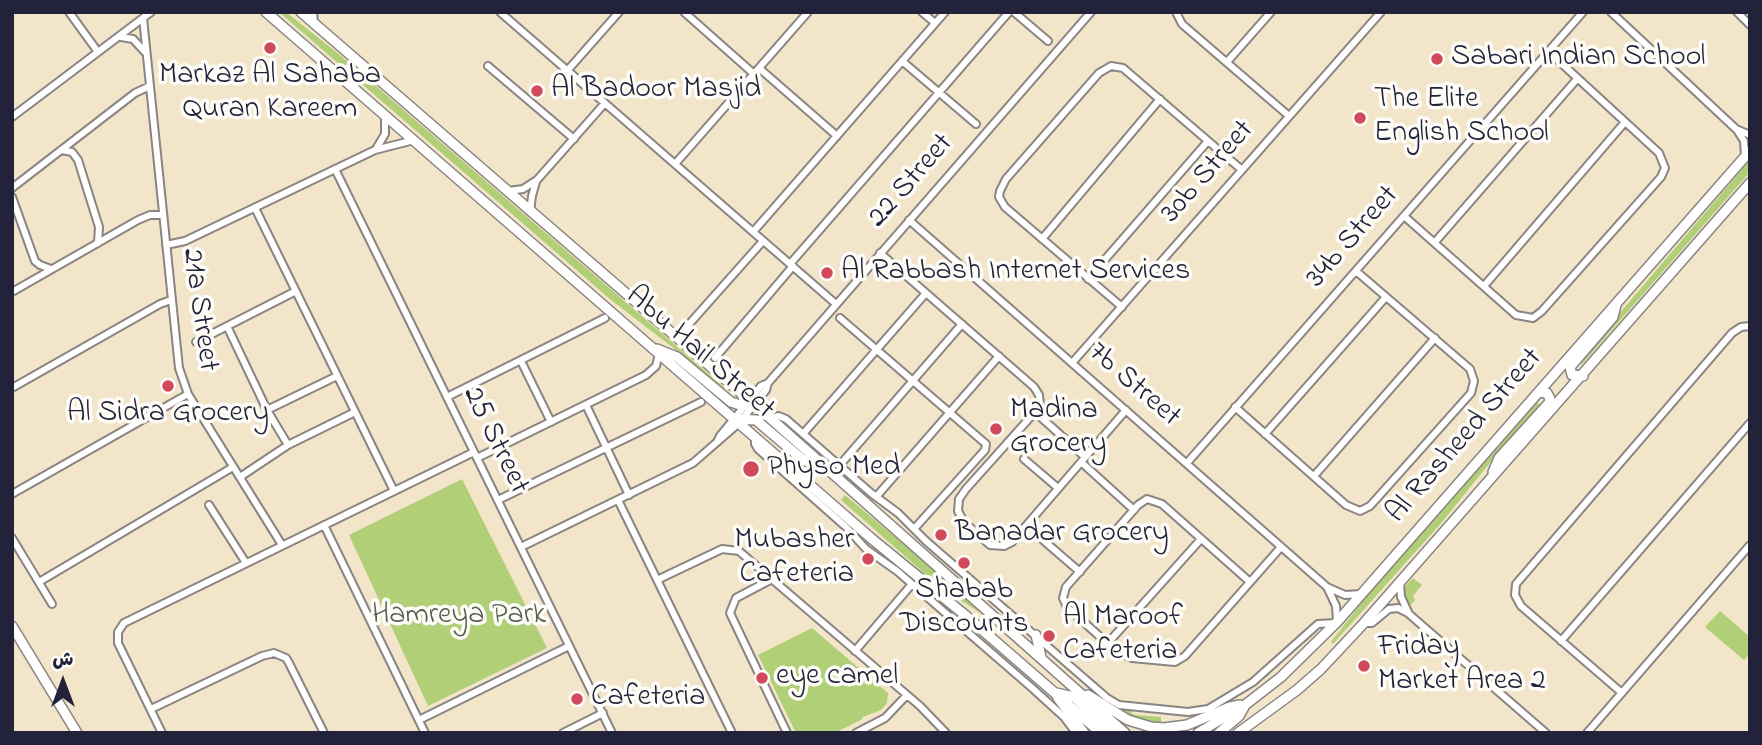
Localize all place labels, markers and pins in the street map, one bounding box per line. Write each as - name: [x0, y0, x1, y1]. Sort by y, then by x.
- marker: Markaz Al Sahaba Quran Kareem: [262, 40, 278, 56]
- place label: Sabari Indian School: [1451, 41, 1705, 77]
- marker: Sabari Indian School: [1429, 51, 1445, 67]
- place label: Markaz Al Sahaba Quran Kareem: [159, 59, 381, 130]
- place label: Al Badoor Masjid: [551, 73, 761, 109]
- marker: Al Badoor Masjid: [529, 83, 545, 99]
- place label: The Elite English School: [1374, 83, 1549, 154]
- marker: The Elite English School: [1352, 110, 1368, 126]
- place label: Al Rabbash Internet Services: [841, 255, 1190, 291]
- marker: Al Rabbash Internet Services: [819, 265, 835, 281]
- marker: Al Sidra Grocery: [160, 378, 176, 394]
- place label: Madina Grocery: [1010, 394, 1106, 464]
- place label: Al Sidra Grocery: [67, 397, 269, 433]
- marker: Madina Grocery: [988, 421, 1004, 437]
- place label: Physo Med: [767, 451, 900, 487]
- marker: Physo Med: [741, 459, 761, 479]
- place label: Banadar Grocery: [955, 517, 1169, 553]
- place label: Mubasher Cafeteria: [734, 524, 854, 594]
- marker: Banadar Grocery: [933, 527, 949, 543]
- marker: Mubasher Cafeteria: [860, 551, 876, 567]
- marker: Shabab Discounts: [956, 555, 972, 571]
- place label: Shabab Discounts: [900, 574, 1028, 644]
- place label: Al Maroof Cafeteria: [1063, 601, 1183, 672]
- marker: Al Maroof Cafeteria: [1041, 628, 1057, 644]
- place label: Friday Market Area 2: [1378, 631, 1546, 702]
- marker: Friday Market Area 2: [1356, 658, 1372, 674]
- place label: eye camel: [776, 660, 898, 696]
- marker: eye camel: [754, 670, 770, 686]
- place label: Cafeteria: [591, 681, 705, 717]
- marker: Cafeteria: [569, 691, 585, 707]

